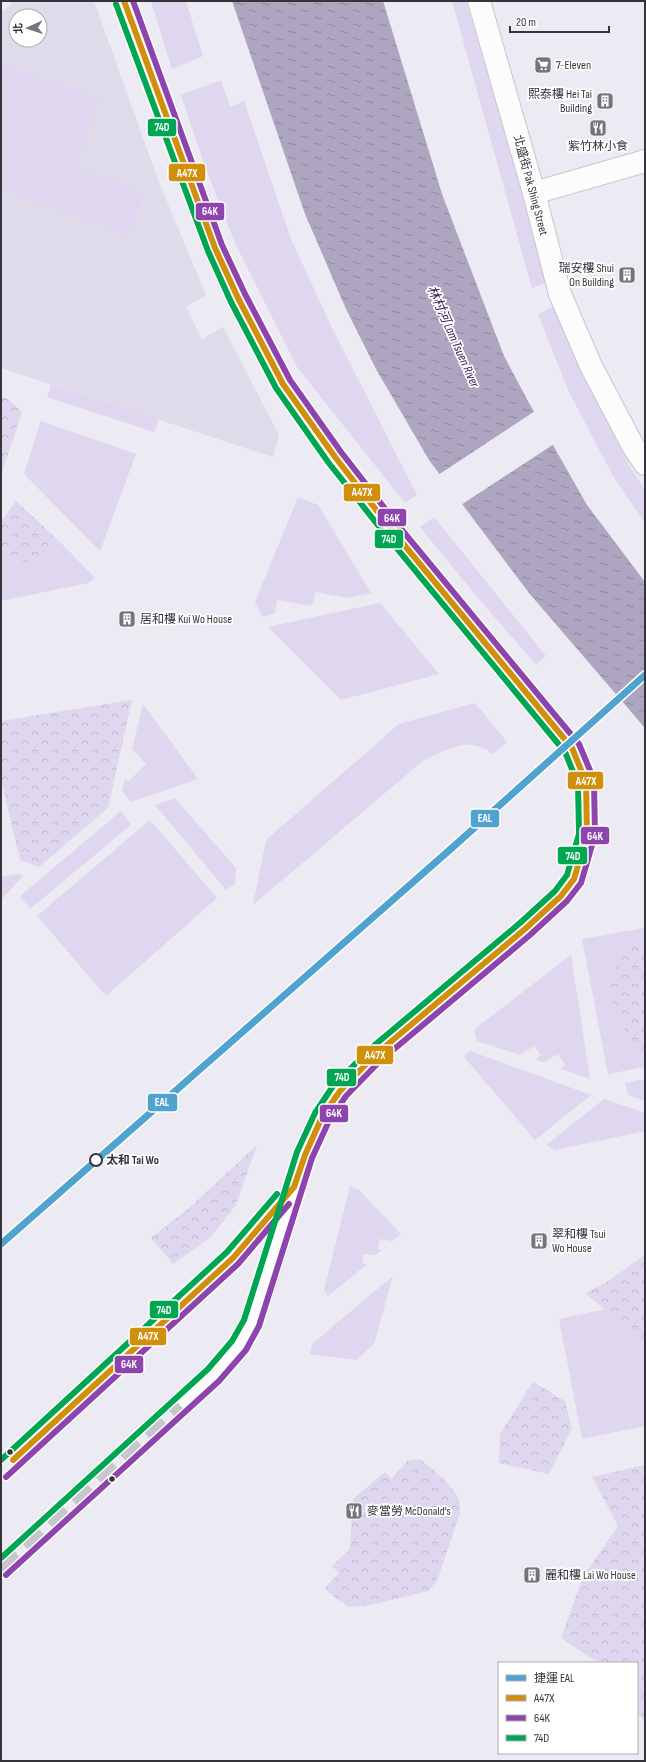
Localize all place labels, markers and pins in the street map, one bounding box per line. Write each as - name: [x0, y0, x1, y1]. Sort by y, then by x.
- supermarket icon: 7-Eleven: [533, 55, 553, 75]
- place label: 7-Eleven: [556, 58, 591, 73]
- place label: 熙泰樓 Hei Tai Building: [528, 87, 592, 116]
- building icon: 熙泰樓 Hei Tai Building: [595, 91, 615, 111]
- restaurant icon: 紫竹林小食: [588, 118, 608, 138]
- place label: 紫竹林小食: [568, 139, 628, 154]
- place label: 瑞安樓 Shui On Building: [559, 261, 614, 290]
- building icon: 瑞安樓 Shui On Building: [617, 265, 637, 285]
- building icon: 居和樓 Kui Wo House: [117, 609, 137, 629]
- place label: 居和樓 Kui Wo House: [140, 612, 232, 627]
- marker: 太和 Tai Wo: [89, 1153, 103, 1167]
- place label: 太和 Tai Wo: [106, 1153, 159, 1168]
- place label: 翠和樓 Tsui Wo House: [552, 1227, 606, 1256]
- building icon: 翠和樓 Tsui Wo House: [529, 1231, 549, 1251]
- unlabelled marker: [5, 1447, 15, 1457]
- unlabelled marker: [107, 1474, 117, 1484]
- restaurant icon: 麥當勞 McDonald's: [344, 1501, 364, 1521]
- place label: 麥當勞 McDonald's: [367, 1504, 451, 1519]
- building icon: 麗和樓 Lai Wo House: [522, 1565, 542, 1585]
- place label: 麗和樓 Lai Wo House: [545, 1568, 636, 1583]

